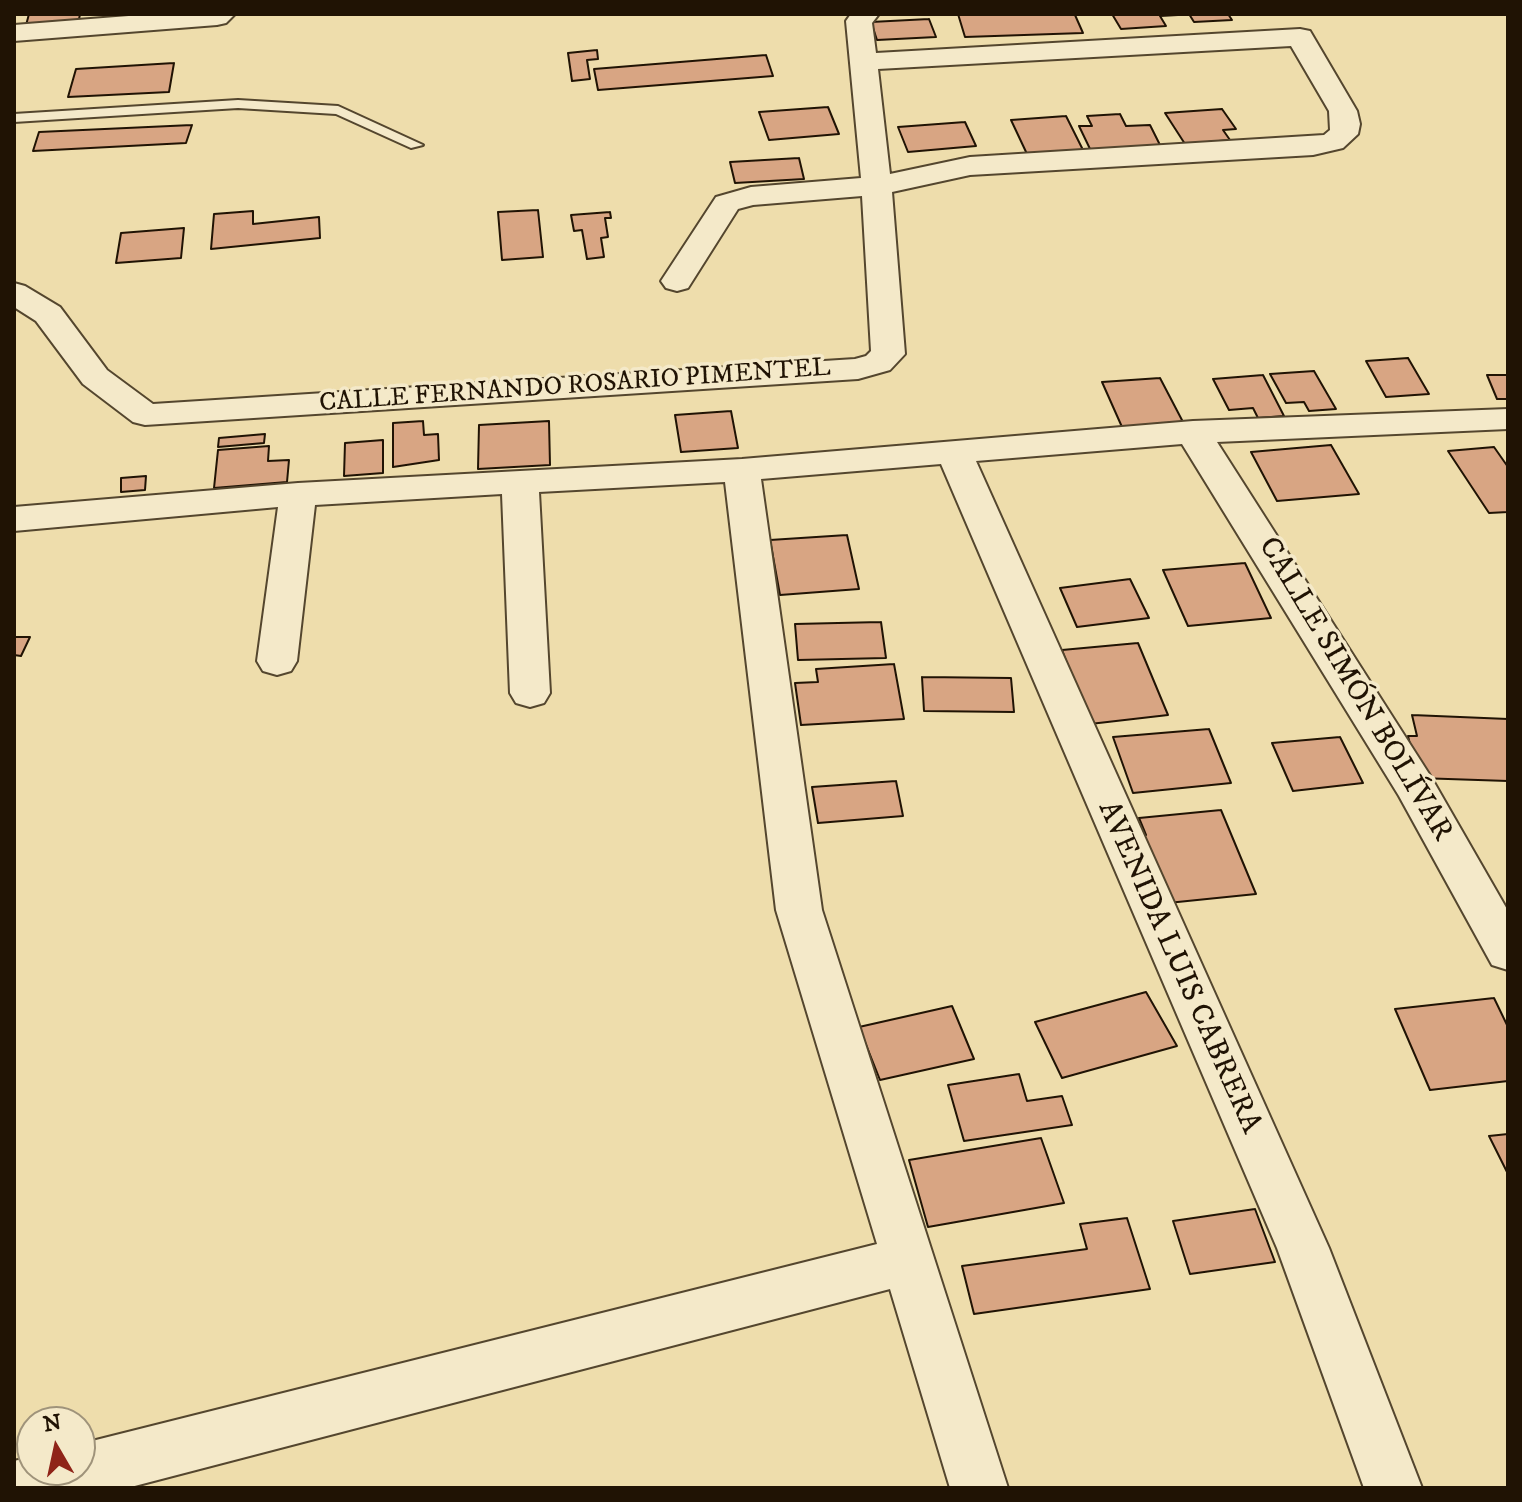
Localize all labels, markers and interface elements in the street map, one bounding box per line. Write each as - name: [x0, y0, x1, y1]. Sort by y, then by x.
- street label: CALLE FERNANDO ROSARIO PIMENTEL: [318, 354, 832, 420]
- street label: CALLE SIMÓN BOLÍVAR: [1249, 532, 1459, 848]
- street label: AVENIDA LUIS CABRERA: [1088, 796, 1268, 1140]
- north arrow: [16, 1406, 96, 1486]
- text: N: [41, 1409, 64, 1439]

